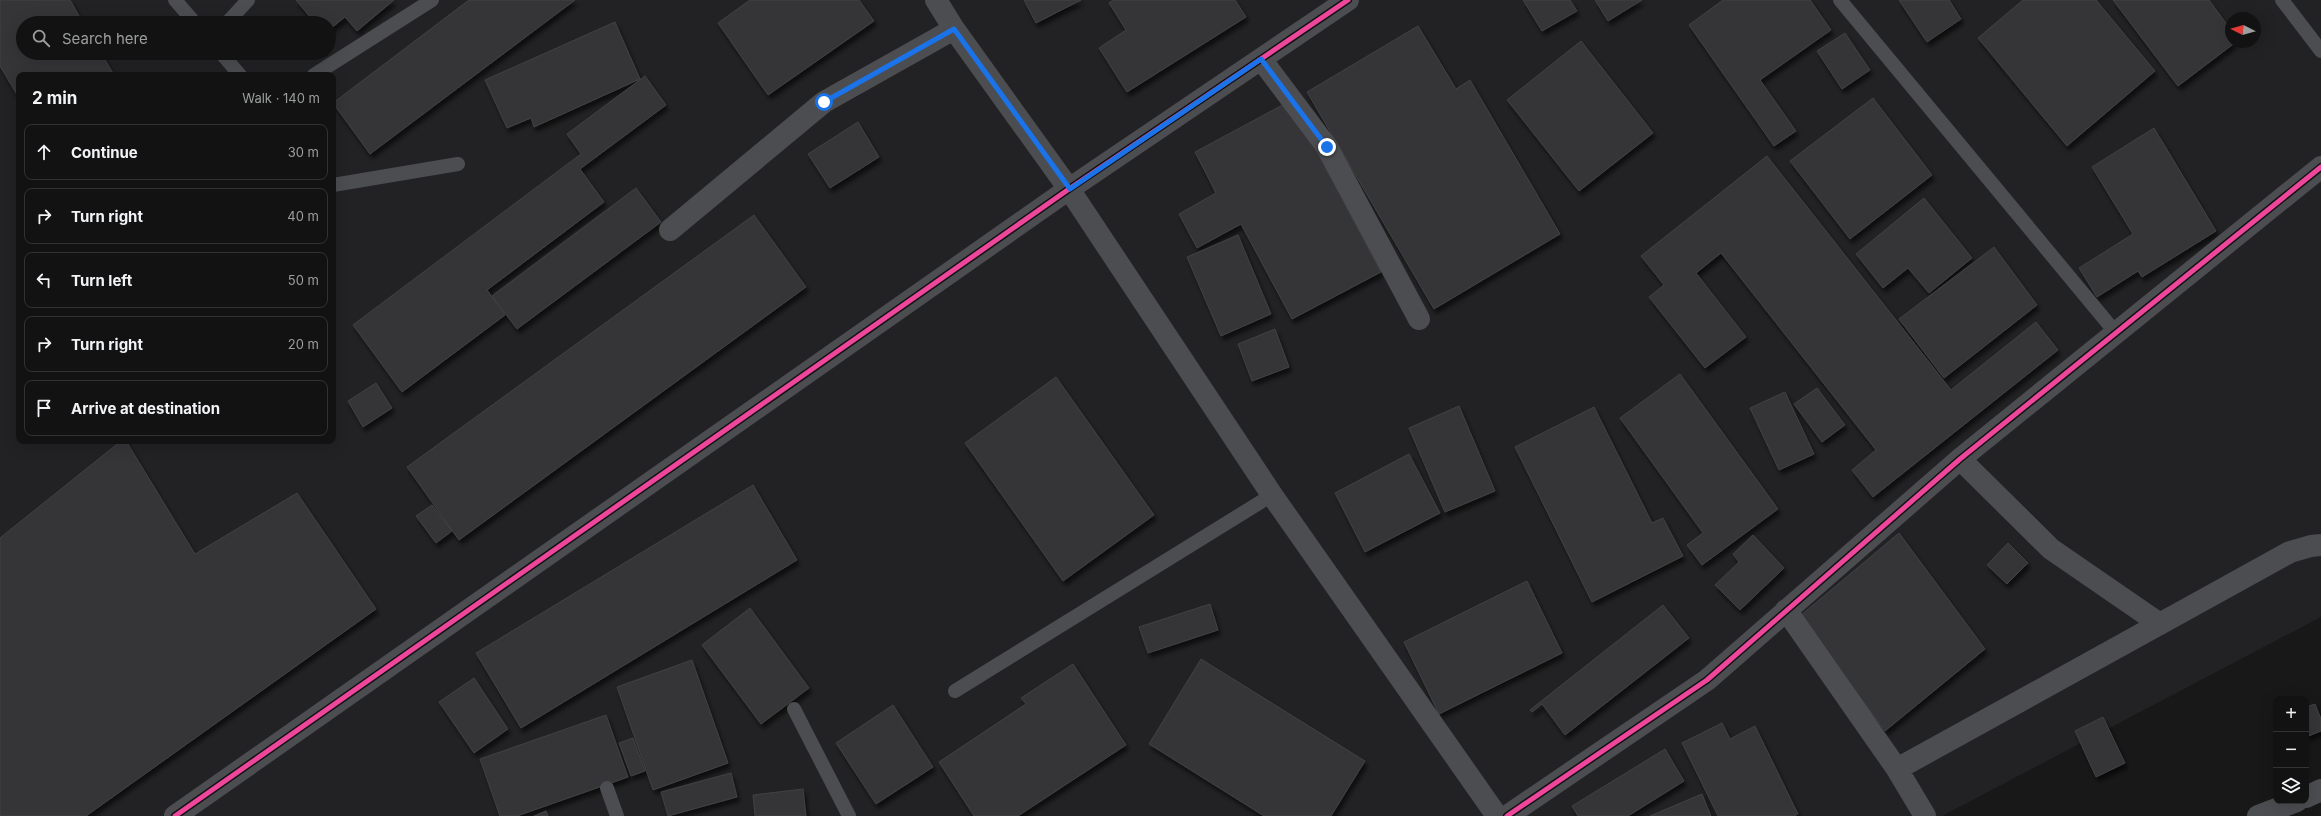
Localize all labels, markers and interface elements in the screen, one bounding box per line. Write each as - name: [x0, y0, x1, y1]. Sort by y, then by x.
- north arrow: [2225, 12, 2261, 48]
- search box: [16, 16, 336, 60]
- icon: search: [30, 27, 52, 49]
- text: Search here: [62, 29, 148, 48]
- text: 2 min: [32, 88, 77, 108]
- text: Walk · 140 m: [242, 90, 320, 106]
- route start: [815, 93, 833, 111]
- route end: [1318, 138, 1336, 156]
- icon: ahead: [33, 141, 55, 163]
- text: Continue: [71, 143, 138, 162]
- text: 30 m: [288, 144, 319, 160]
- icon: right: [33, 205, 55, 227]
- text: Turn right: [71, 207, 143, 226]
- text: 40 m: [287, 208, 319, 224]
- icon: left: [33, 269, 55, 291]
- text: Turn left: [71, 271, 132, 290]
- text: 50 m: [288, 272, 319, 288]
- icon: right: [33, 333, 55, 355]
- text: Turn right: [71, 335, 143, 354]
- text: 20 m: [288, 336, 319, 352]
- icon: arrive: [33, 397, 55, 419]
- text: Arrive at destination: [71, 399, 220, 418]
- map controls: [2273, 696, 2309, 804]
- button: +: [2273, 696, 2309, 732]
- button: −: [2273, 732, 2309, 768]
- button: layers: [2273, 768, 2309, 804]

